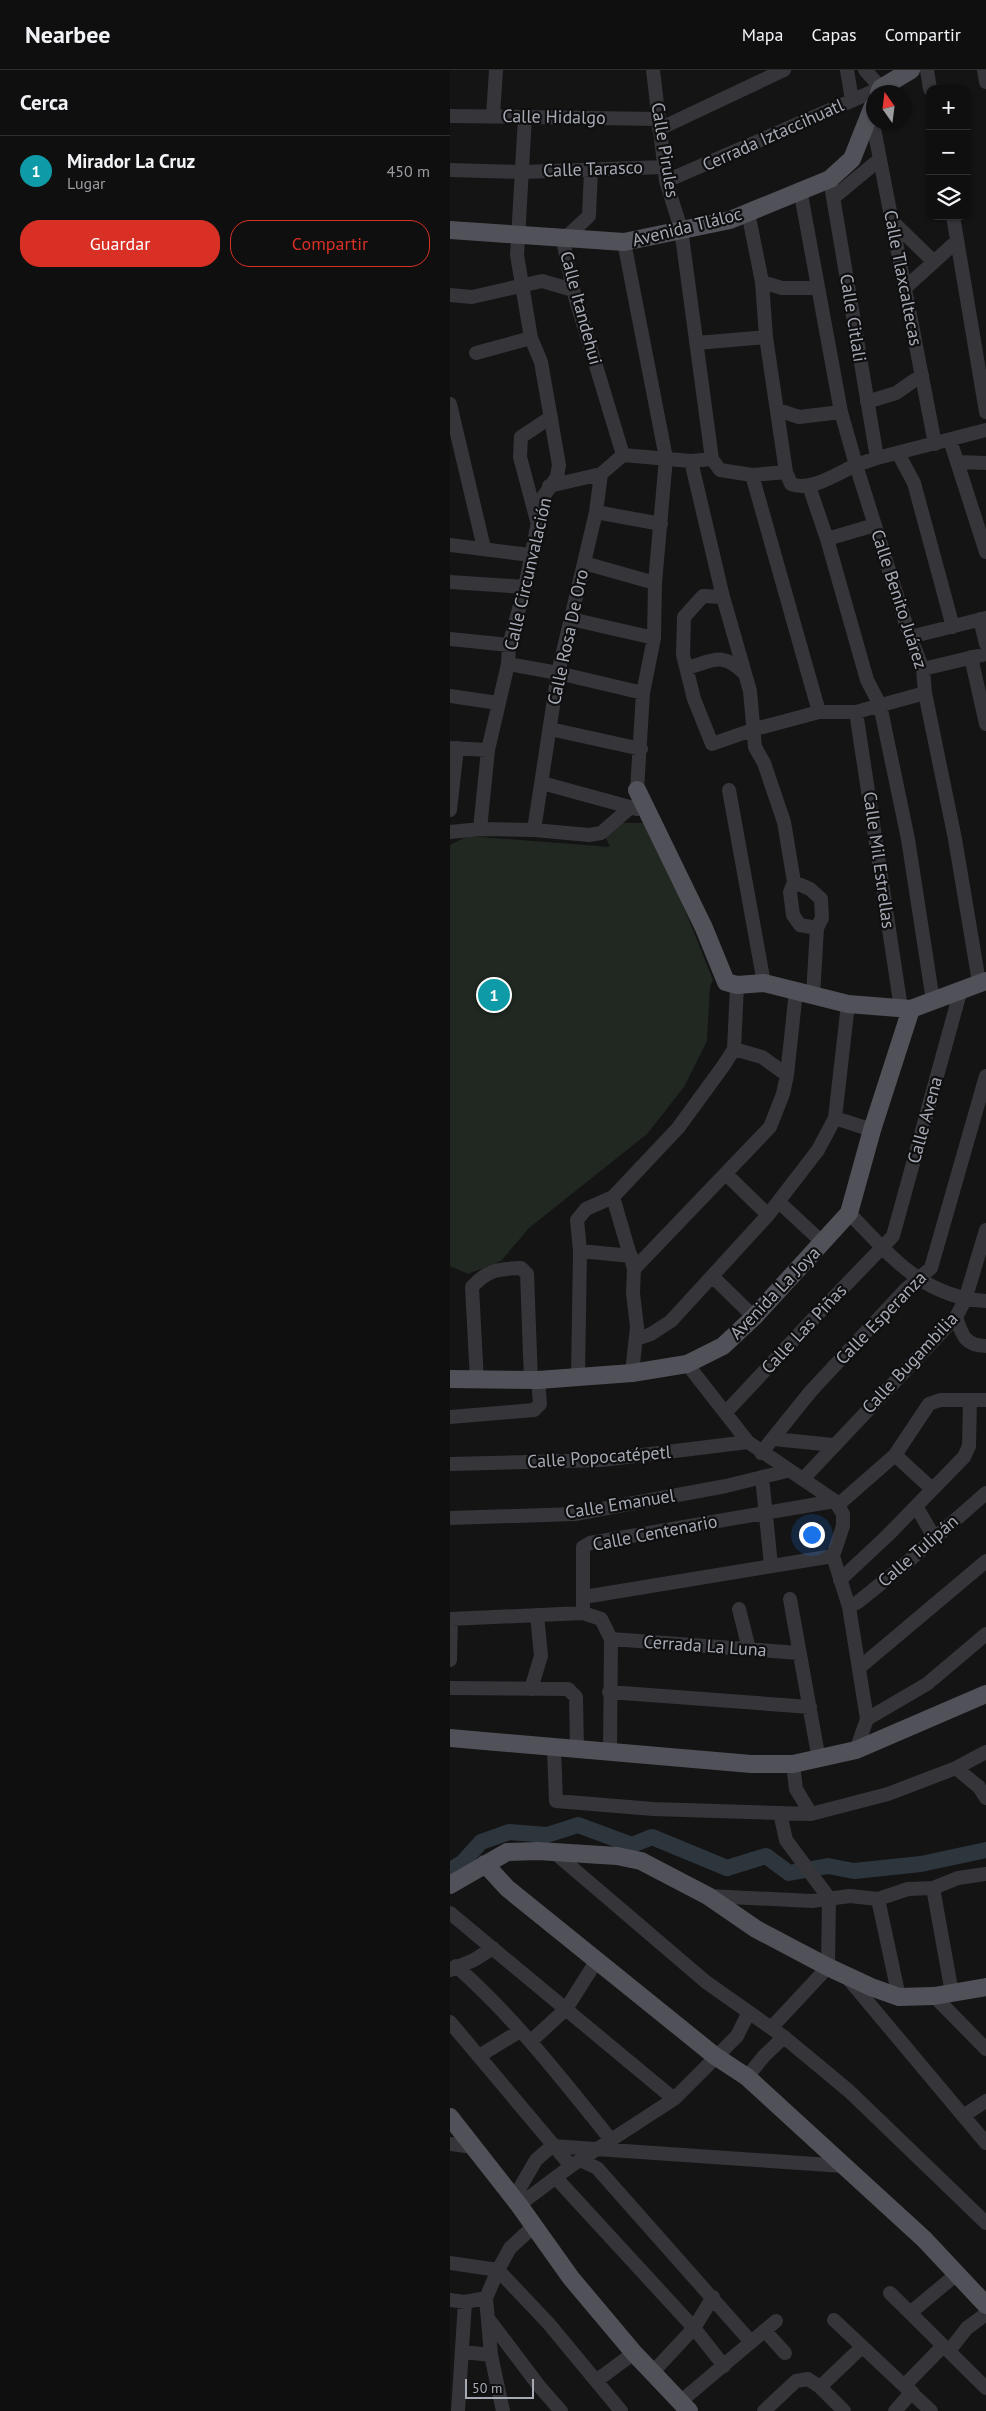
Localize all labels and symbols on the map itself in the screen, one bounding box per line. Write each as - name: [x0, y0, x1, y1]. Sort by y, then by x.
- north arrow: [866, 85, 911, 130]
- street label: Cerrada Iztaccihuatl: [699, 93, 848, 176]
- street label: Calle Pirules: [647, 101, 684, 199]
- street label: Calle Hidalgo: [502, 104, 606, 129]
- street label: Calle Tarasco: [543, 155, 643, 182]
- street label: Avenida Tláloc: [630, 202, 744, 251]
- street label: Calle Tlaxcaltecas: [879, 208, 928, 348]
- street label: Calle Itandehui: [555, 249, 608, 367]
- street label: Calle Citlali: [835, 272, 872, 364]
- street label: Calle Circunvalación: [499, 495, 556, 653]
- street label: Calle Benito Juárez: [866, 526, 933, 671]
- street label: Calle Rosa De Oro: [542, 567, 593, 707]
- street label: Calle Mil Estrellas: [858, 790, 900, 930]
- pin: 1: [478, 976, 510, 1014]
- street label: Calle Avena: [902, 1074, 947, 1166]
- street label: Avenida La Joya: [725, 1241, 825, 1344]
- street label: Calle Esperanza: [830, 1266, 931, 1369]
- street label: Calle Las Piñas: [756, 1279, 851, 1379]
- street label: Calle Bugambilia: [857, 1307, 962, 1418]
- street label: Calle Popocatépetl: [526, 1440, 672, 1473]
- street label: Calle Emanuel: [564, 1483, 677, 1524]
- street label: Calle Centenario: [591, 1509, 719, 1556]
- street label: Calle Tulipán: [873, 1509, 963, 1592]
- your location: [799, 1522, 825, 1548]
- street label: Cerrada La Luna: [643, 1630, 767, 1661]
- scale bar: [465, 2376, 534, 2399]

